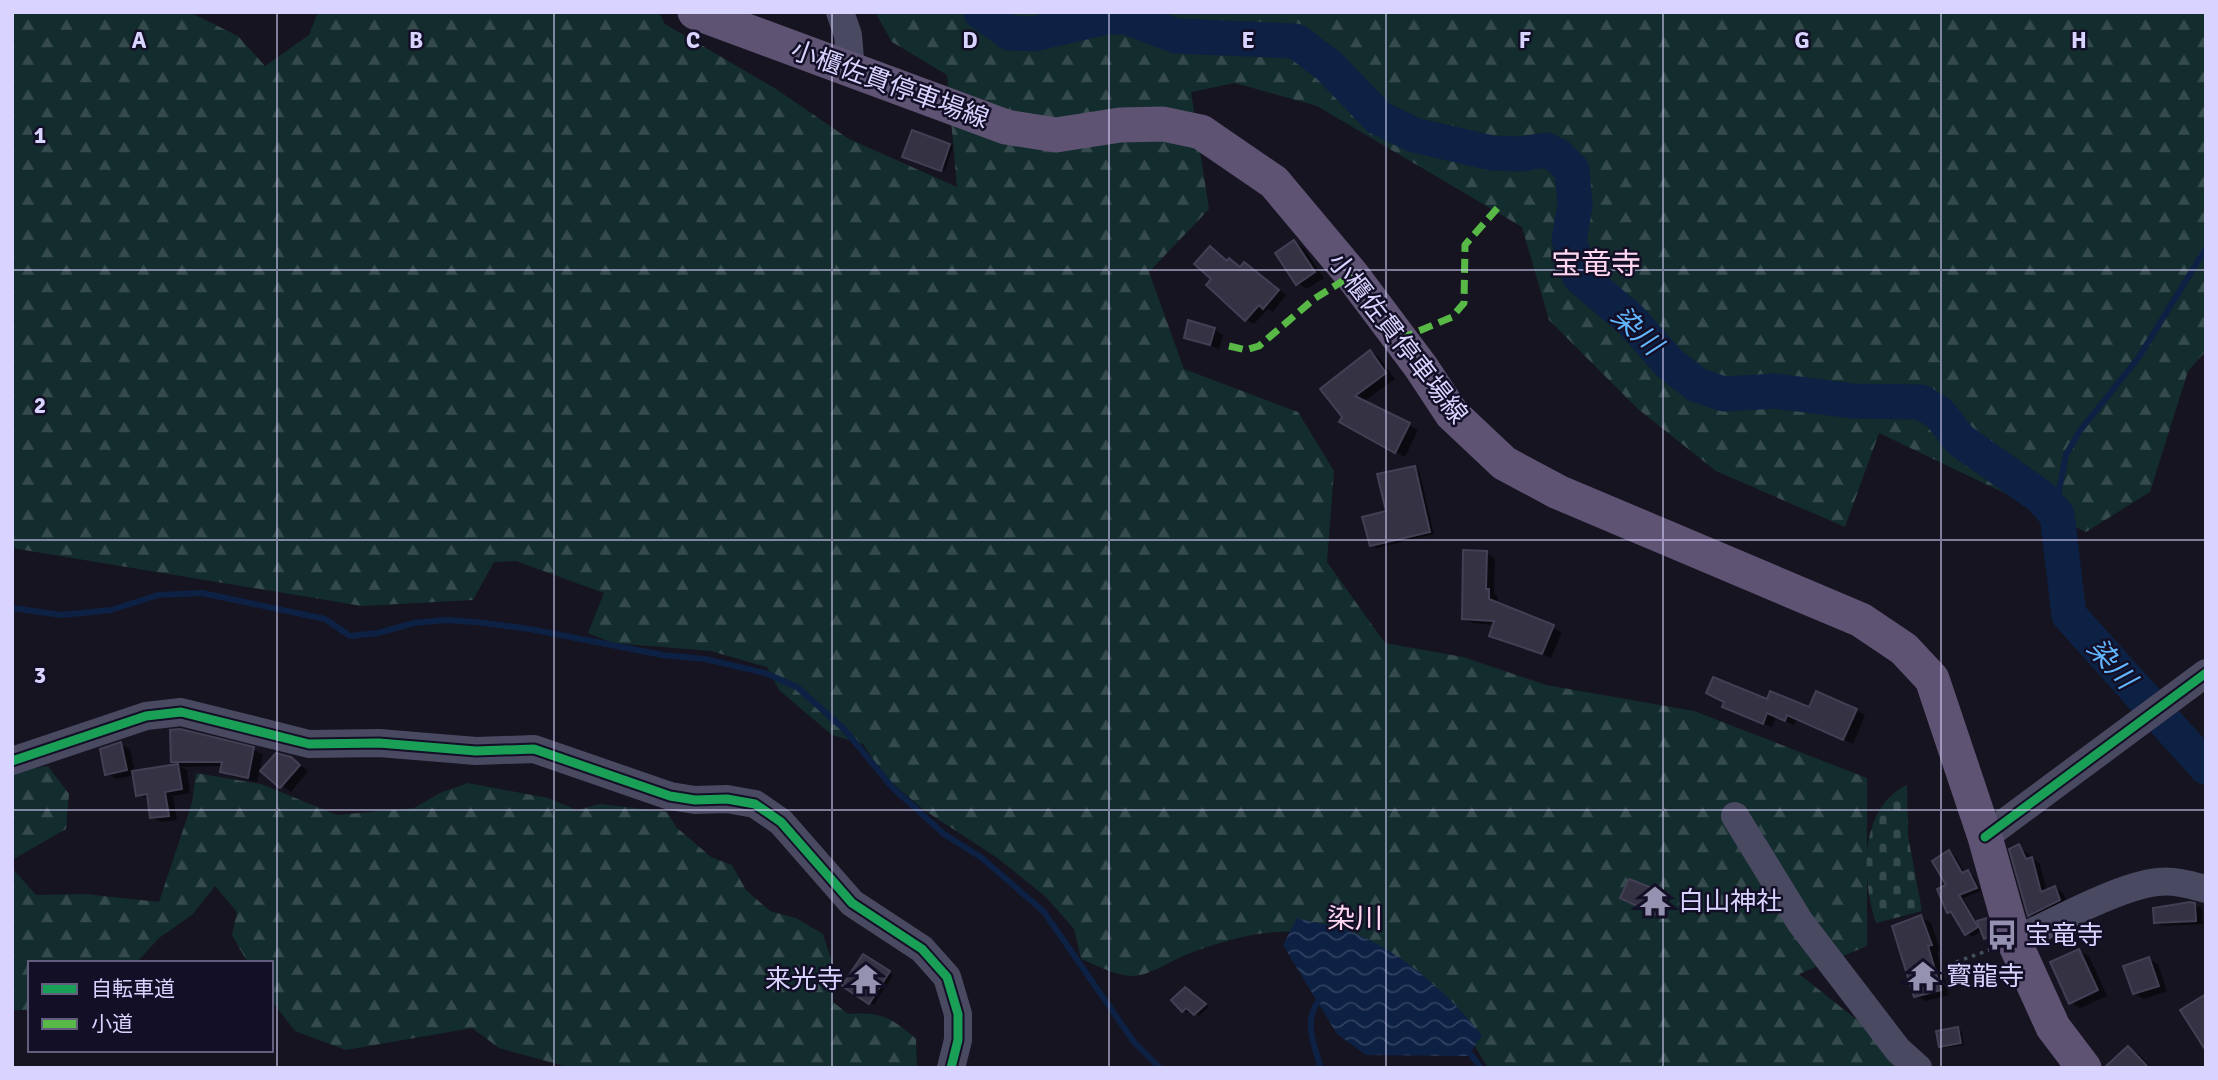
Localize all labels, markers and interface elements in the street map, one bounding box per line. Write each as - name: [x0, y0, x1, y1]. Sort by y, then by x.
- text: A: [132, 26, 147, 55]
- text: B: [409, 26, 423, 55]
- text: C: [686, 26, 700, 55]
- text: D: [962, 26, 978, 55]
- text: E: [1241, 26, 1255, 55]
- text: F: [1519, 26, 1531, 55]
- text: G: [1794, 26, 1810, 55]
- text: H: [2071, 26, 2087, 55]
- street label: 小櫃佐貫停車場線: [786, 34, 993, 136]
- text: 1: [34, 121, 46, 150]
- district label: 宝竜寺: [1551, 246, 1641, 283]
- street label: 小櫃佐貫停車場線: [1321, 247, 1474, 430]
- water label: 染川: [1604, 299, 1671, 364]
- text: 2: [34, 391, 46, 420]
- water label: 染川: [2080, 631, 2145, 698]
- text: 3: [34, 661, 46, 690]
- temple icon: 白山神社: [1638, 884, 1672, 918]
- place label: 白山神社: [1678, 886, 1782, 918]
- district label: 染川: [1327, 902, 1383, 936]
- bus stop icon: 宝竜寺: [1985, 918, 2019, 952]
- place label: 宝竜寺: [2025, 920, 2103, 952]
- temple icon: 寳龍寺: [1906, 959, 1940, 993]
- legend: [28, 961, 273, 1052]
- place label: 寳龍寺: [1946, 961, 2024, 993]
- temple icon: 来光寺: [849, 962, 883, 996]
- place label: 来光寺: [765, 964, 843, 996]
- text: 自転車道: [91, 976, 175, 1002]
- text: 小道: [91, 1011, 133, 1037]

